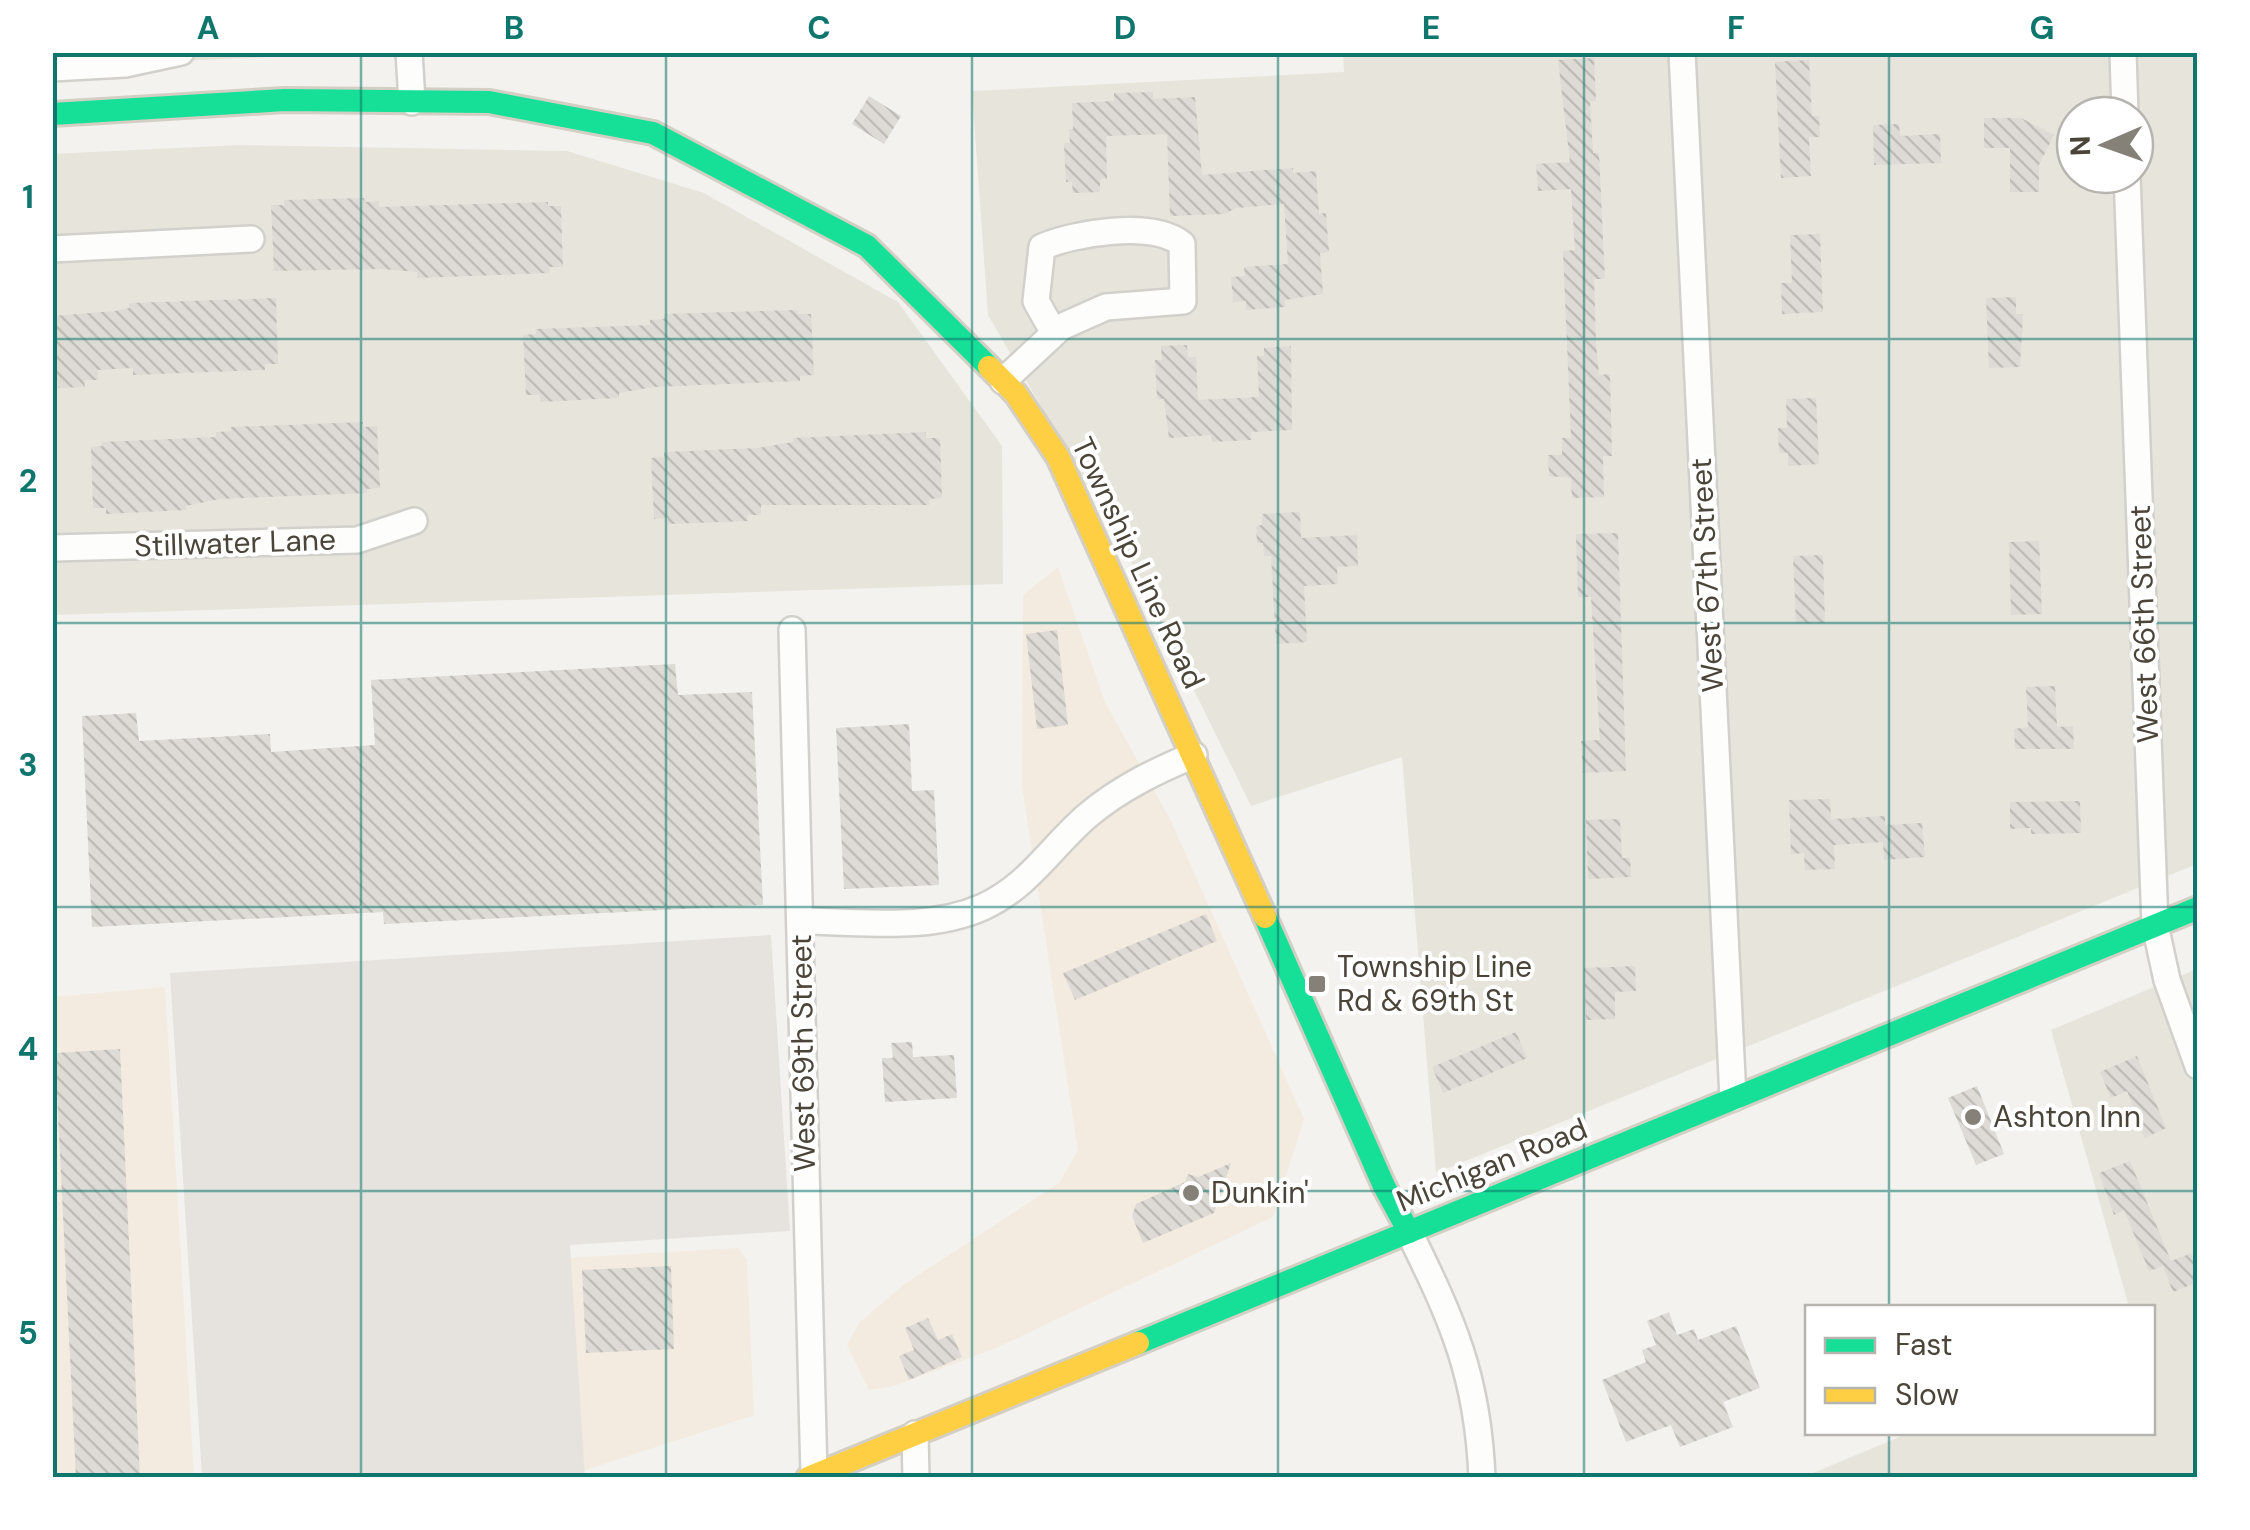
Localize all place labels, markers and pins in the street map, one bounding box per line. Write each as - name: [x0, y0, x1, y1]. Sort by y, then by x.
- place label: Township Line Rd & 69th St: [1337, 947, 1532, 1020]
- marker: Township Line Rd & 69th St: [1306, 973, 1328, 995]
- place label: Ashton Inn: [1993, 1097, 2141, 1136]
- marker: Ashton Inn: [1962, 1106, 1984, 1128]
- place label: Dunkin': [1211, 1173, 1309, 1212]
- marker: Dunkin': [1180, 1182, 1202, 1204]

